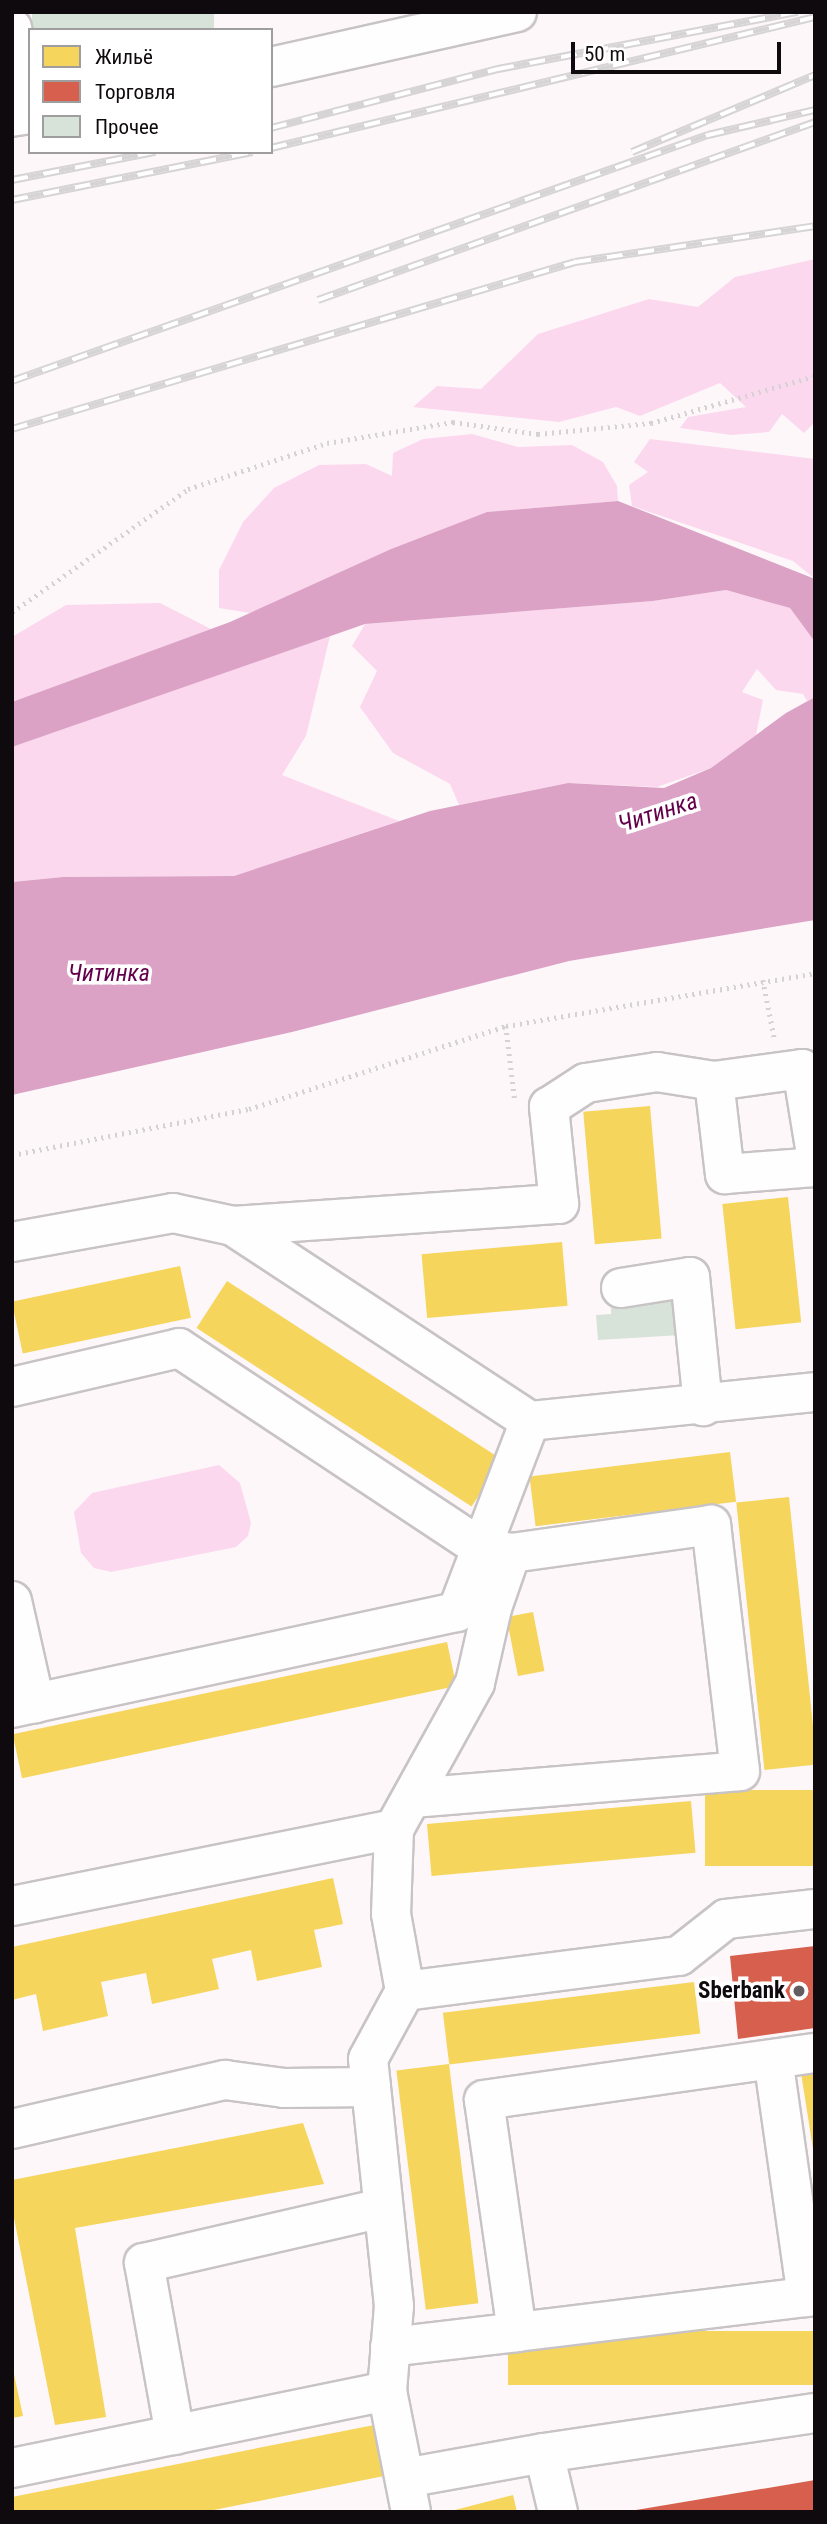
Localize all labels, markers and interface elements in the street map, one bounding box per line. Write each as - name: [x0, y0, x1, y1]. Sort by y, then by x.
- legend: [28, 28, 273, 154]
- scale bar: [575, 28, 785, 72]
- text: 50 m: [584, 42, 625, 66]
- text: Жильё: [95, 45, 153, 69]
- text: Торговля: [95, 80, 175, 104]
- text: Прочее: [95, 115, 159, 139]
- water label: Читинка: [615, 787, 701, 839]
- water label: Читинка: [68, 960, 150, 988]
- place label: Sberbank: [698, 1977, 785, 2005]
- marker: Sberbank: [791, 1983, 807, 1999]

